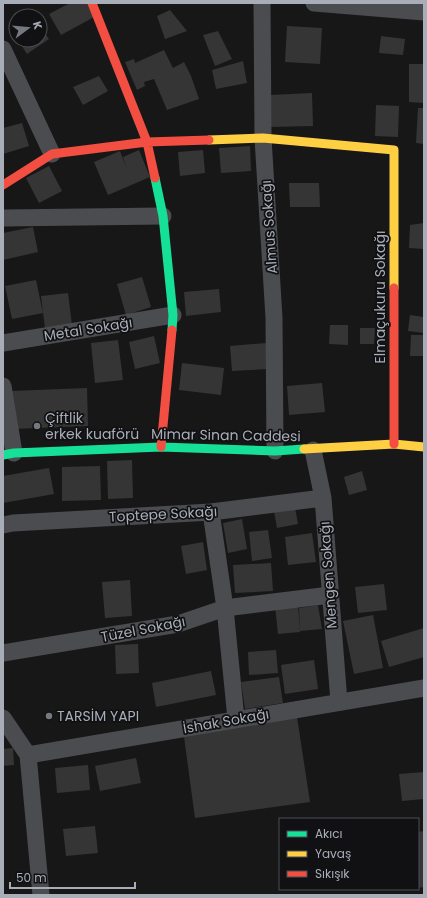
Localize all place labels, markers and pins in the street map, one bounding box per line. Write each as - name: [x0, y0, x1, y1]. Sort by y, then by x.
- place label: Çiftlik erkek kuaförü: [45, 408, 139, 444]
- marker: Çiftlik erkek kuaförü: [32, 421, 42, 431]
- place label: TARSİM YAPI: [57, 706, 139, 726]
- marker: TARSİM YAPI: [44, 711, 54, 721]

